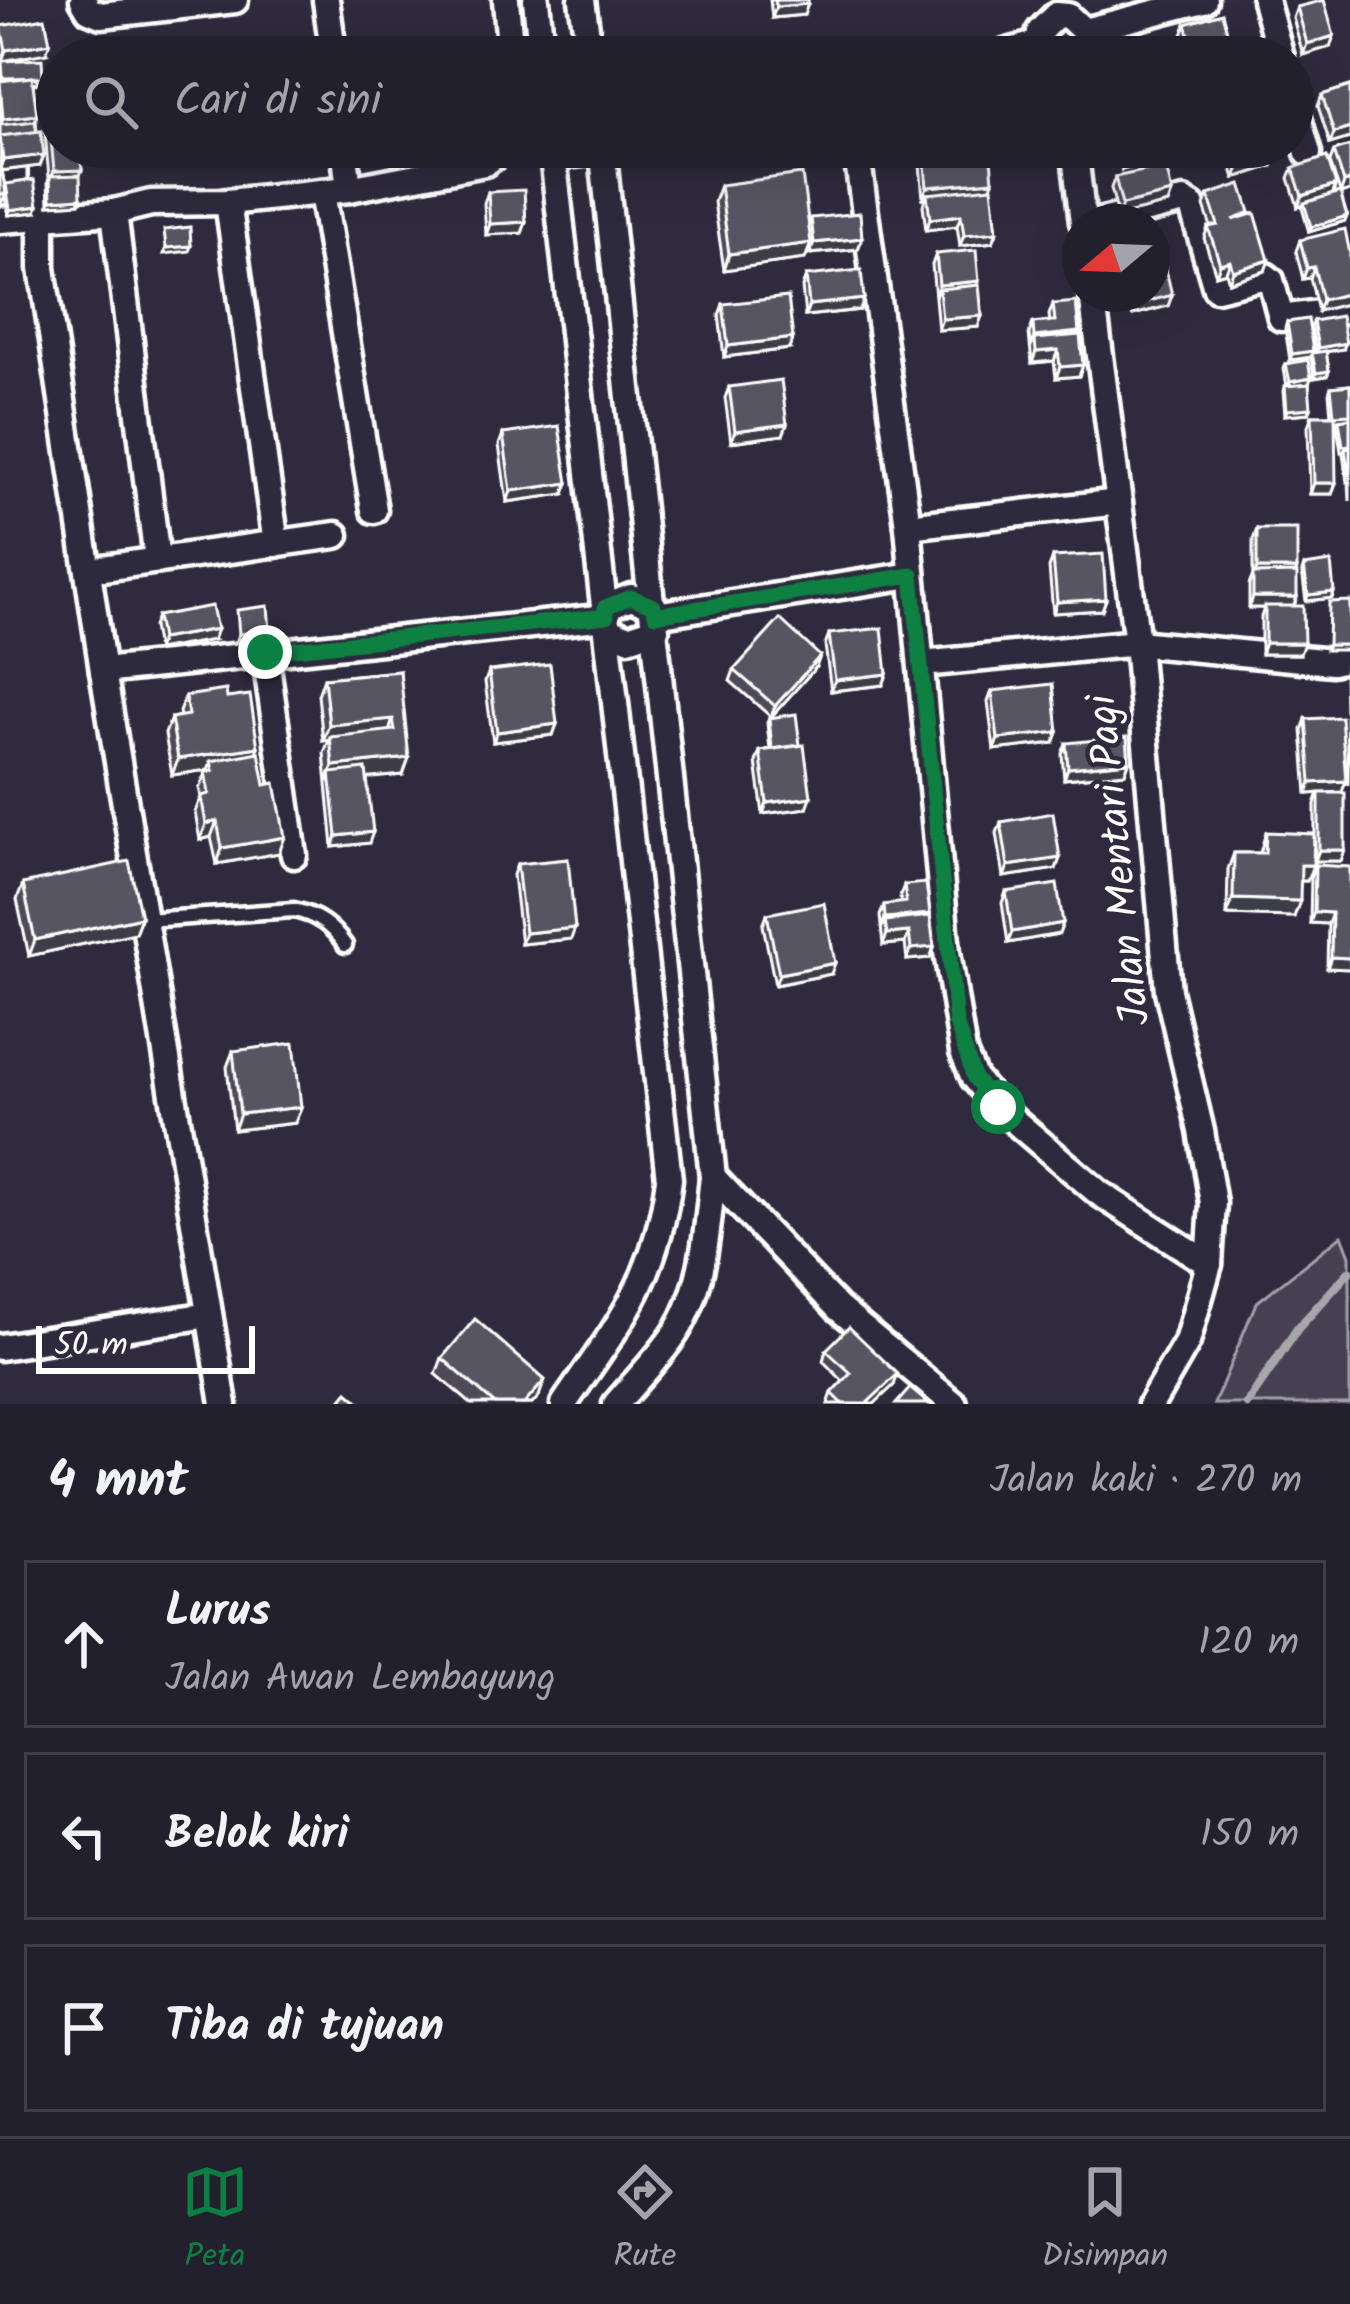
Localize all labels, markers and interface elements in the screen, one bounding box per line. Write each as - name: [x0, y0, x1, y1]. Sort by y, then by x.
- search box: [36, 36, 1314, 168]
- text: Cari di sini: [174, 66, 382, 138]
- icon: search: [78, 69, 144, 135]
- north arrow: [1062, 204, 1170, 312]
- route end: [238, 625, 292, 679]
- street label: Jalan Mentari Pagi: [1069, 689, 1171, 1029]
- route start: [971, 1080, 1025, 1134]
- scale bar: [36, 1320, 255, 1373]
- text: 50 m: [54, 1320, 128, 1373]
- text: 4 mnt: [48, 1442, 188, 1523]
- text: Jalan kaki · 270 m: [990, 1451, 1302, 1513]
- text: Lurus: [165, 1577, 271, 1649]
- icon: ahead: [51, 1611, 117, 1677]
- text: 120 m: [1198, 1613, 1299, 1675]
- text: Jalan Awan Lembayung: [165, 1649, 556, 1711]
- text: Belok kiri: [165, 1800, 349, 1872]
- icon: left: [51, 1803, 117, 1869]
- text: 150 m: [1200, 1805, 1299, 1867]
- text: Tiba di tujuan: [165, 1992, 444, 2064]
- icon: arrive: [51, 1995, 117, 2061]
- tab: Peta: [182, 2159, 248, 2284]
- tab: Rute: [612, 2159, 678, 2284]
- tab: Disimpan: [1042, 2159, 1168, 2284]

